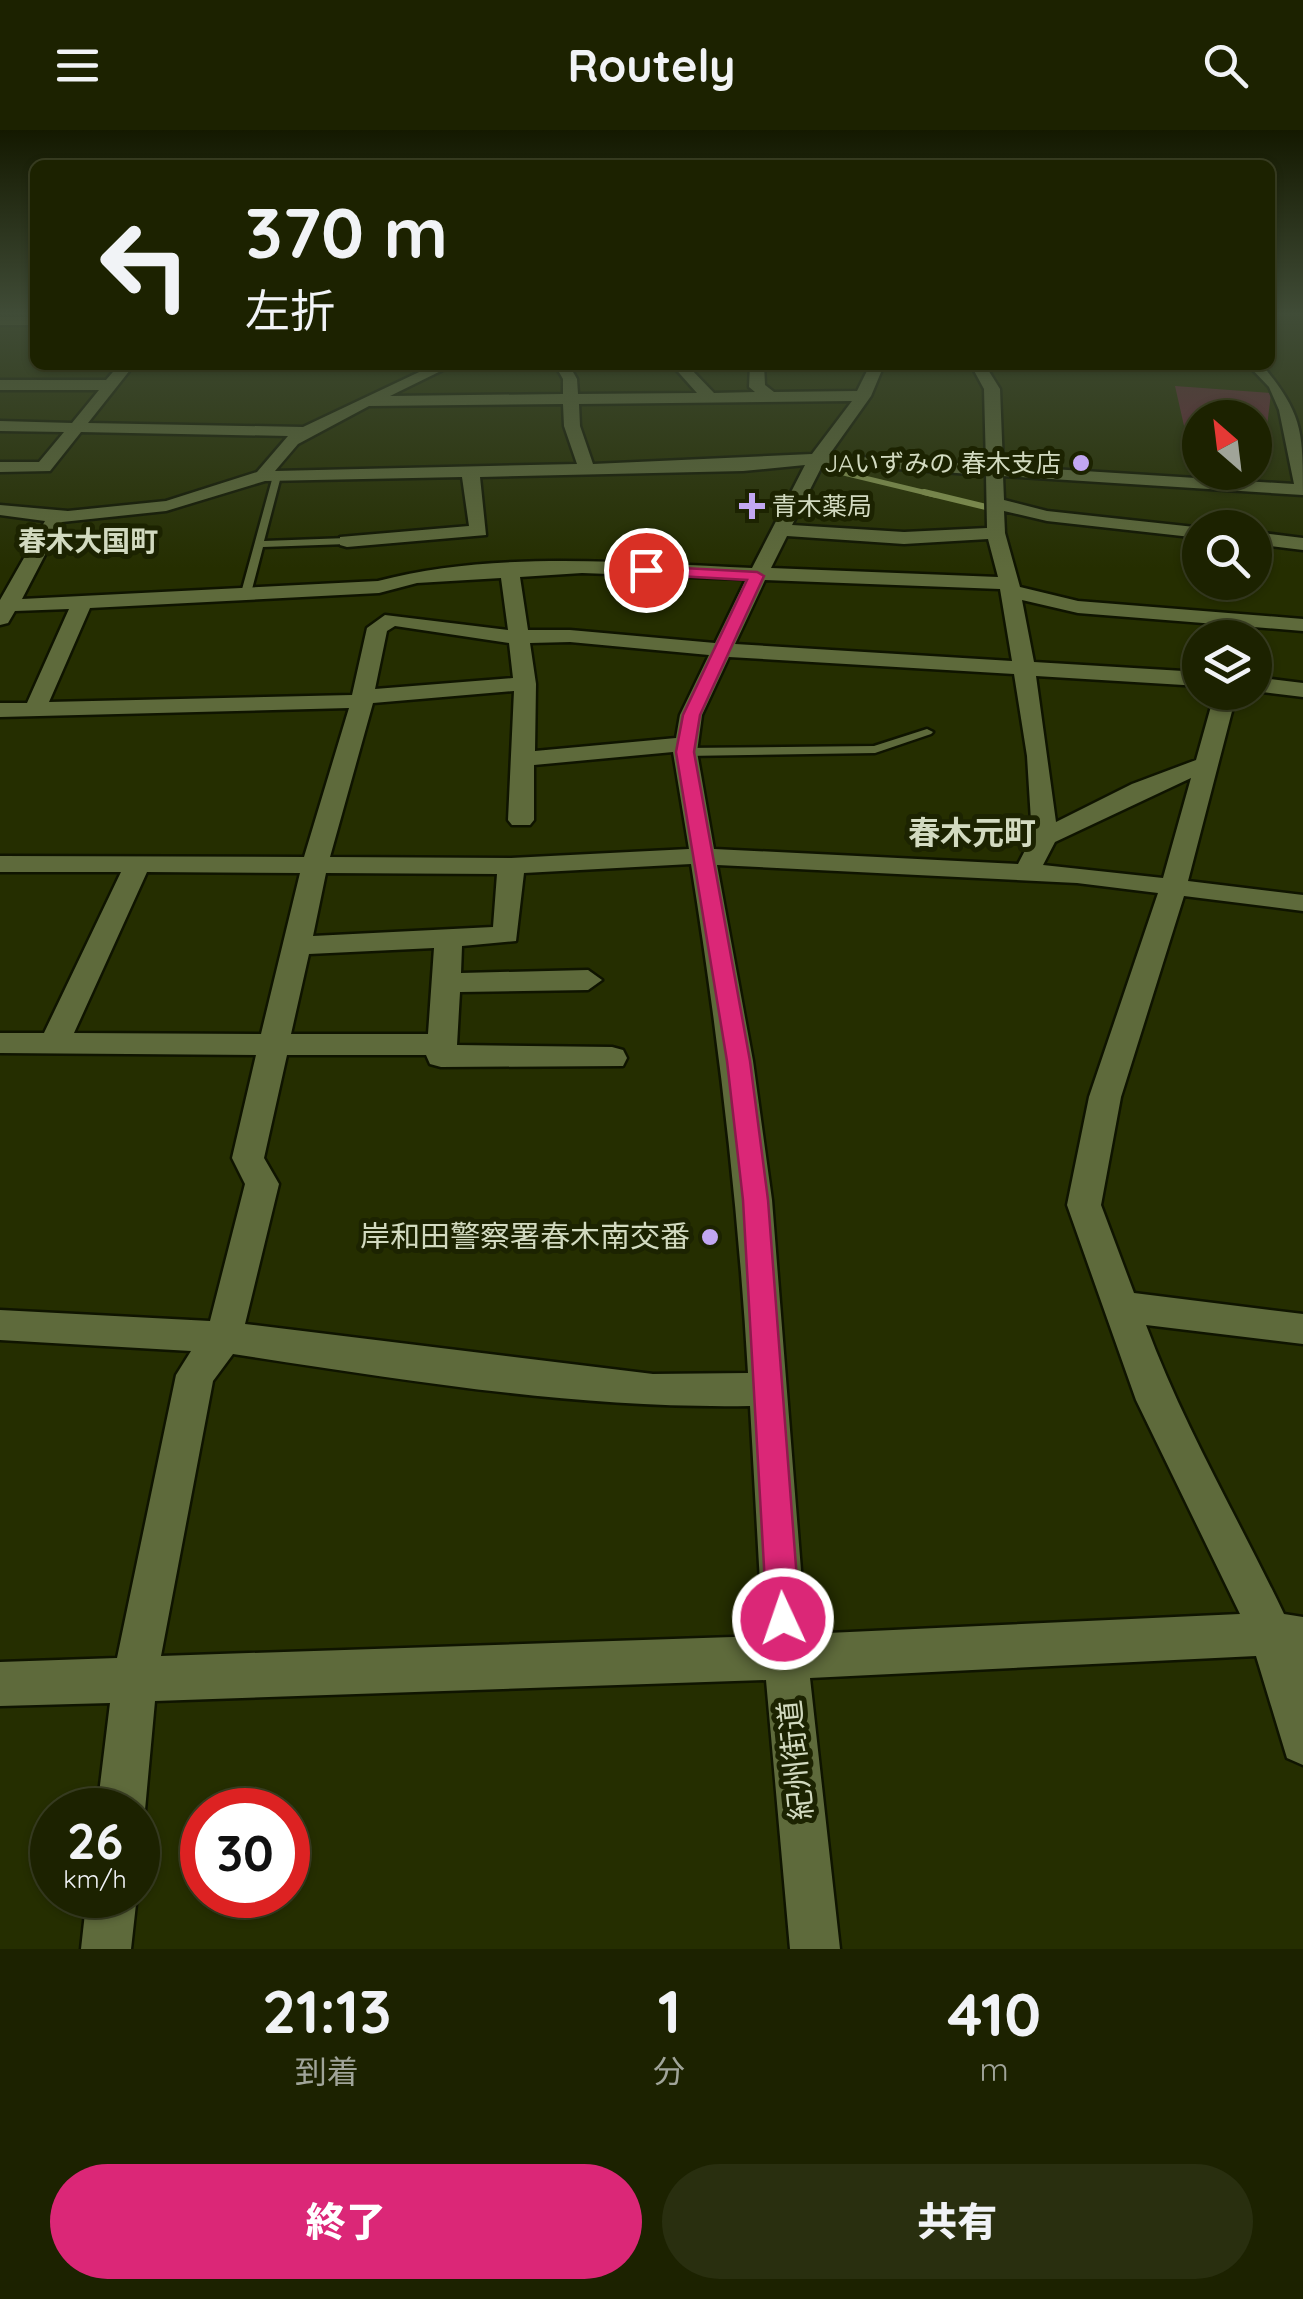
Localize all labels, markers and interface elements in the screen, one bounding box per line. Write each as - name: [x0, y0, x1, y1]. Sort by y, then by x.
- text: Routely: [568, 37, 735, 93]
- icon: menu: [50, 38, 105, 93]
- icon: search: [1198, 38, 1253, 93]
- text: 370 m: [245, 188, 448, 276]
- icon: left: [80, 200, 210, 330]
- text: 左折: [245, 282, 335, 338]
- north arrow: [1182, 400, 1272, 490]
- map controls: [1182, 400, 1272, 710]
- place label: JAいずみの 春木支店: [824, 447, 1061, 478]
- marker: JAいずみの 春木支店: [1070, 452, 1092, 474]
- place label: 青木薬局: [772, 490, 872, 521]
- marker: 青木薬局: [741, 495, 763, 517]
- button: search: [1182, 510, 1272, 600]
- district label: 春木大国町: [18, 523, 158, 558]
- pin: [604, 528, 689, 613]
- icon: arrive: [619, 543, 674, 598]
- button: layers: [1182, 620, 1272, 710]
- district label: 春木元町: [908, 812, 1036, 852]
- place label: 岸和田警察署春木南交番: [360, 1217, 690, 1255]
- marker: 岸和田警察署春木南交番: [699, 1226, 721, 1248]
- position arrow: [731, 1567, 835, 1671]
- street label: 紀州街道: [770, 1698, 820, 1822]
- speed limit sign: 30: [180, 1788, 310, 1918]
- text: 26: [67, 1809, 123, 1872]
- text: km/h: [63, 1863, 127, 1894]
- text: 21:13: [262, 1973, 391, 2048]
- text: 1: [658, 1973, 681, 2048]
- text: 410: [947, 1976, 1041, 2051]
- text: m: [980, 2049, 1009, 2089]
- text: 到着: [295, 2051, 359, 2091]
- text: 分: [653, 2051, 685, 2091]
- button: 終了: [50, 2164, 642, 2279]
- button: 共有: [662, 2164, 1253, 2279]

